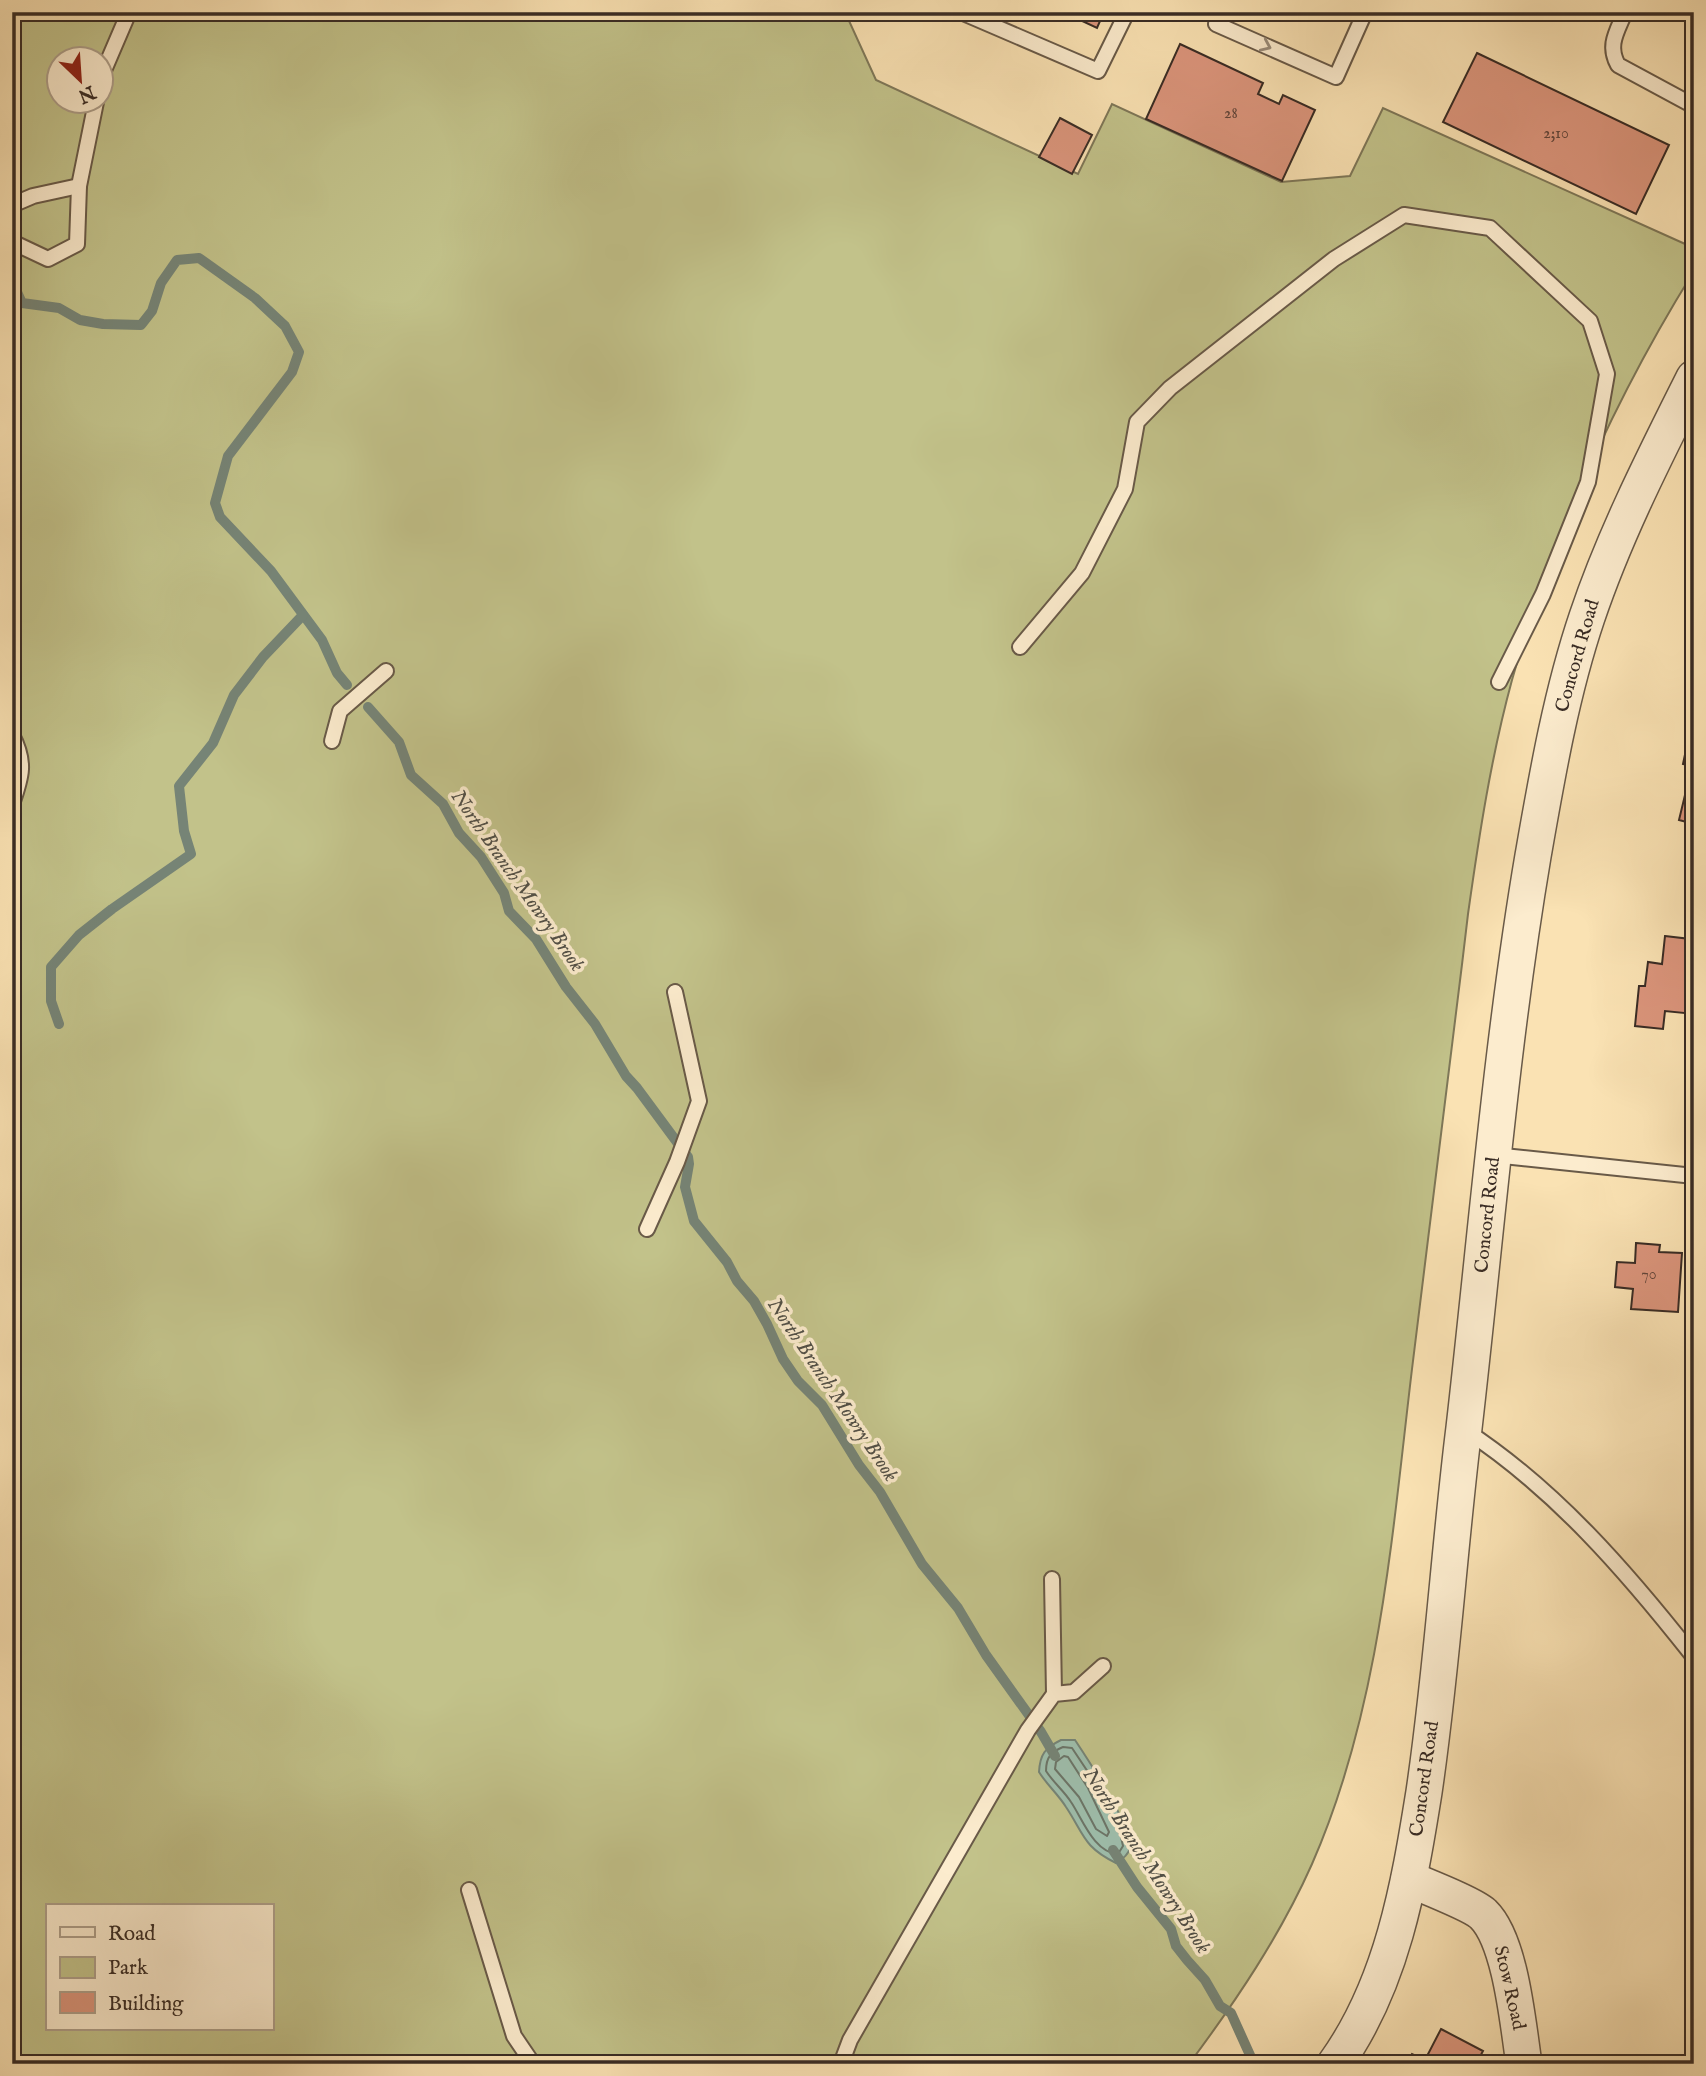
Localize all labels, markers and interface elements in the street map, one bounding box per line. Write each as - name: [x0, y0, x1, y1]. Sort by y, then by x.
- one-way arrow: [1259, 38, 1272, 52]
- north arrow: [46, 46, 116, 116]
- text: N: [73, 79, 100, 108]
- house number: 28: [1224, 104, 1238, 124]
- house number: 2;10: [1543, 124, 1569, 144]
- street label: Concord Road: [1550, 596, 1606, 715]
- water label: North Branch Mowry Brook: [444, 785, 590, 978]
- street label: Concord Road: [1470, 1155, 1506, 1274]
- house number: 70: [1641, 1265, 1657, 1285]
- water label: North Branch Mowry Brook: [760, 1293, 904, 1488]
- street label: Concord Road: [1405, 1719, 1445, 1838]
- water label: North Branch Mowry Brook: [1076, 1763, 1217, 1960]
- legend: [46, 1904, 273, 2030]
- text: Road: [108, 1921, 156, 1948]
- street label: Stow Road: [1488, 1943, 1531, 2033]
- text: Park: [108, 1955, 149, 1982]
- text: Building: [108, 1991, 184, 2018]

